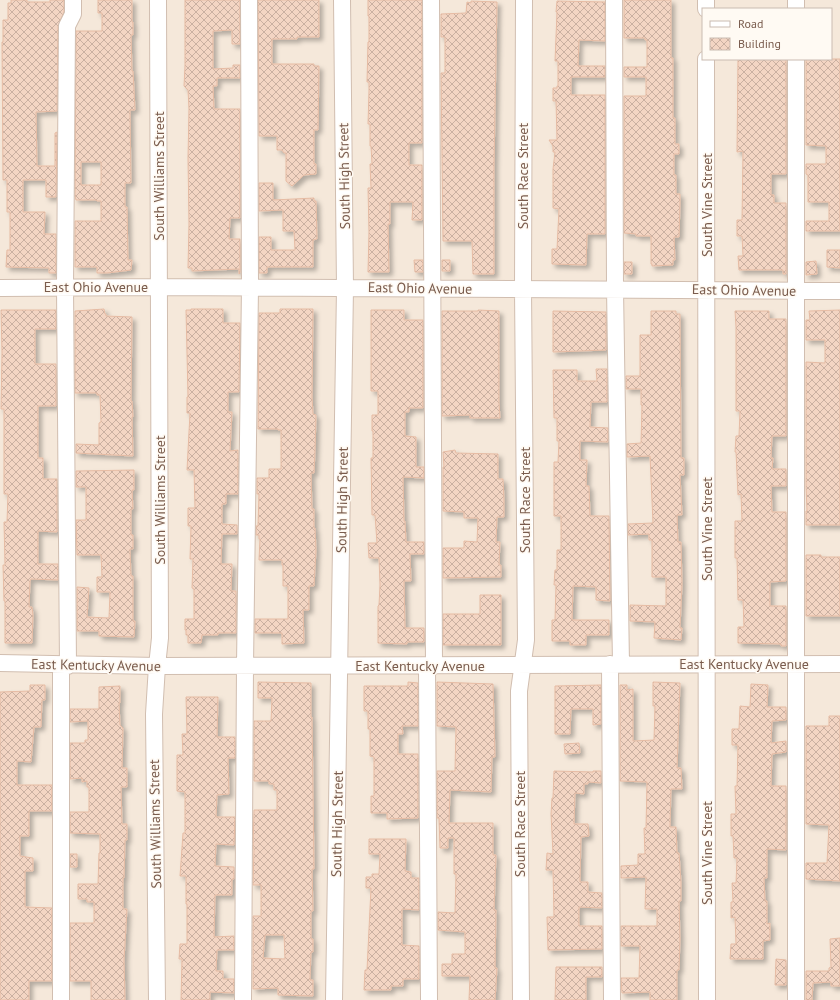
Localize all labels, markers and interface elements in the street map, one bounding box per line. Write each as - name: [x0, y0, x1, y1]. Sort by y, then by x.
- legend: [702, 8, 832, 60]
- text: Road: [738, 16, 763, 31]
- text: Building: [738, 36, 781, 51]
- street label: South Williams Street: [150, 111, 168, 241]
- street label: South High Street: [334, 122, 354, 229]
- street label: South Race Street: [514, 123, 532, 229]
- street label: South Vine Street: [698, 153, 716, 257]
- street label: East Ohio Avenue: [44, 278, 148, 296]
- street label: East Ohio Avenue: [368, 278, 472, 298]
- street label: East Ohio Avenue: [692, 280, 796, 300]
- street label: South Williams Street: [151, 435, 169, 565]
- street label: South High Street: [332, 446, 352, 553]
- street label: South Race Street: [516, 447, 534, 553]
- street label: South Vine Street: [698, 477, 716, 581]
- street label: East Kentucky Avenue: [31, 655, 161, 675]
- street label: East Kentucky Avenue: [679, 655, 809, 673]
- street label: East Kentucky Avenue: [355, 657, 485, 675]
- street label: South Williams Street: [145, 759, 165, 889]
- street label: South High Street: [327, 770, 347, 877]
- street label: South Race Street: [511, 771, 529, 877]
- street label: South Vine Street: [698, 801, 716, 905]

